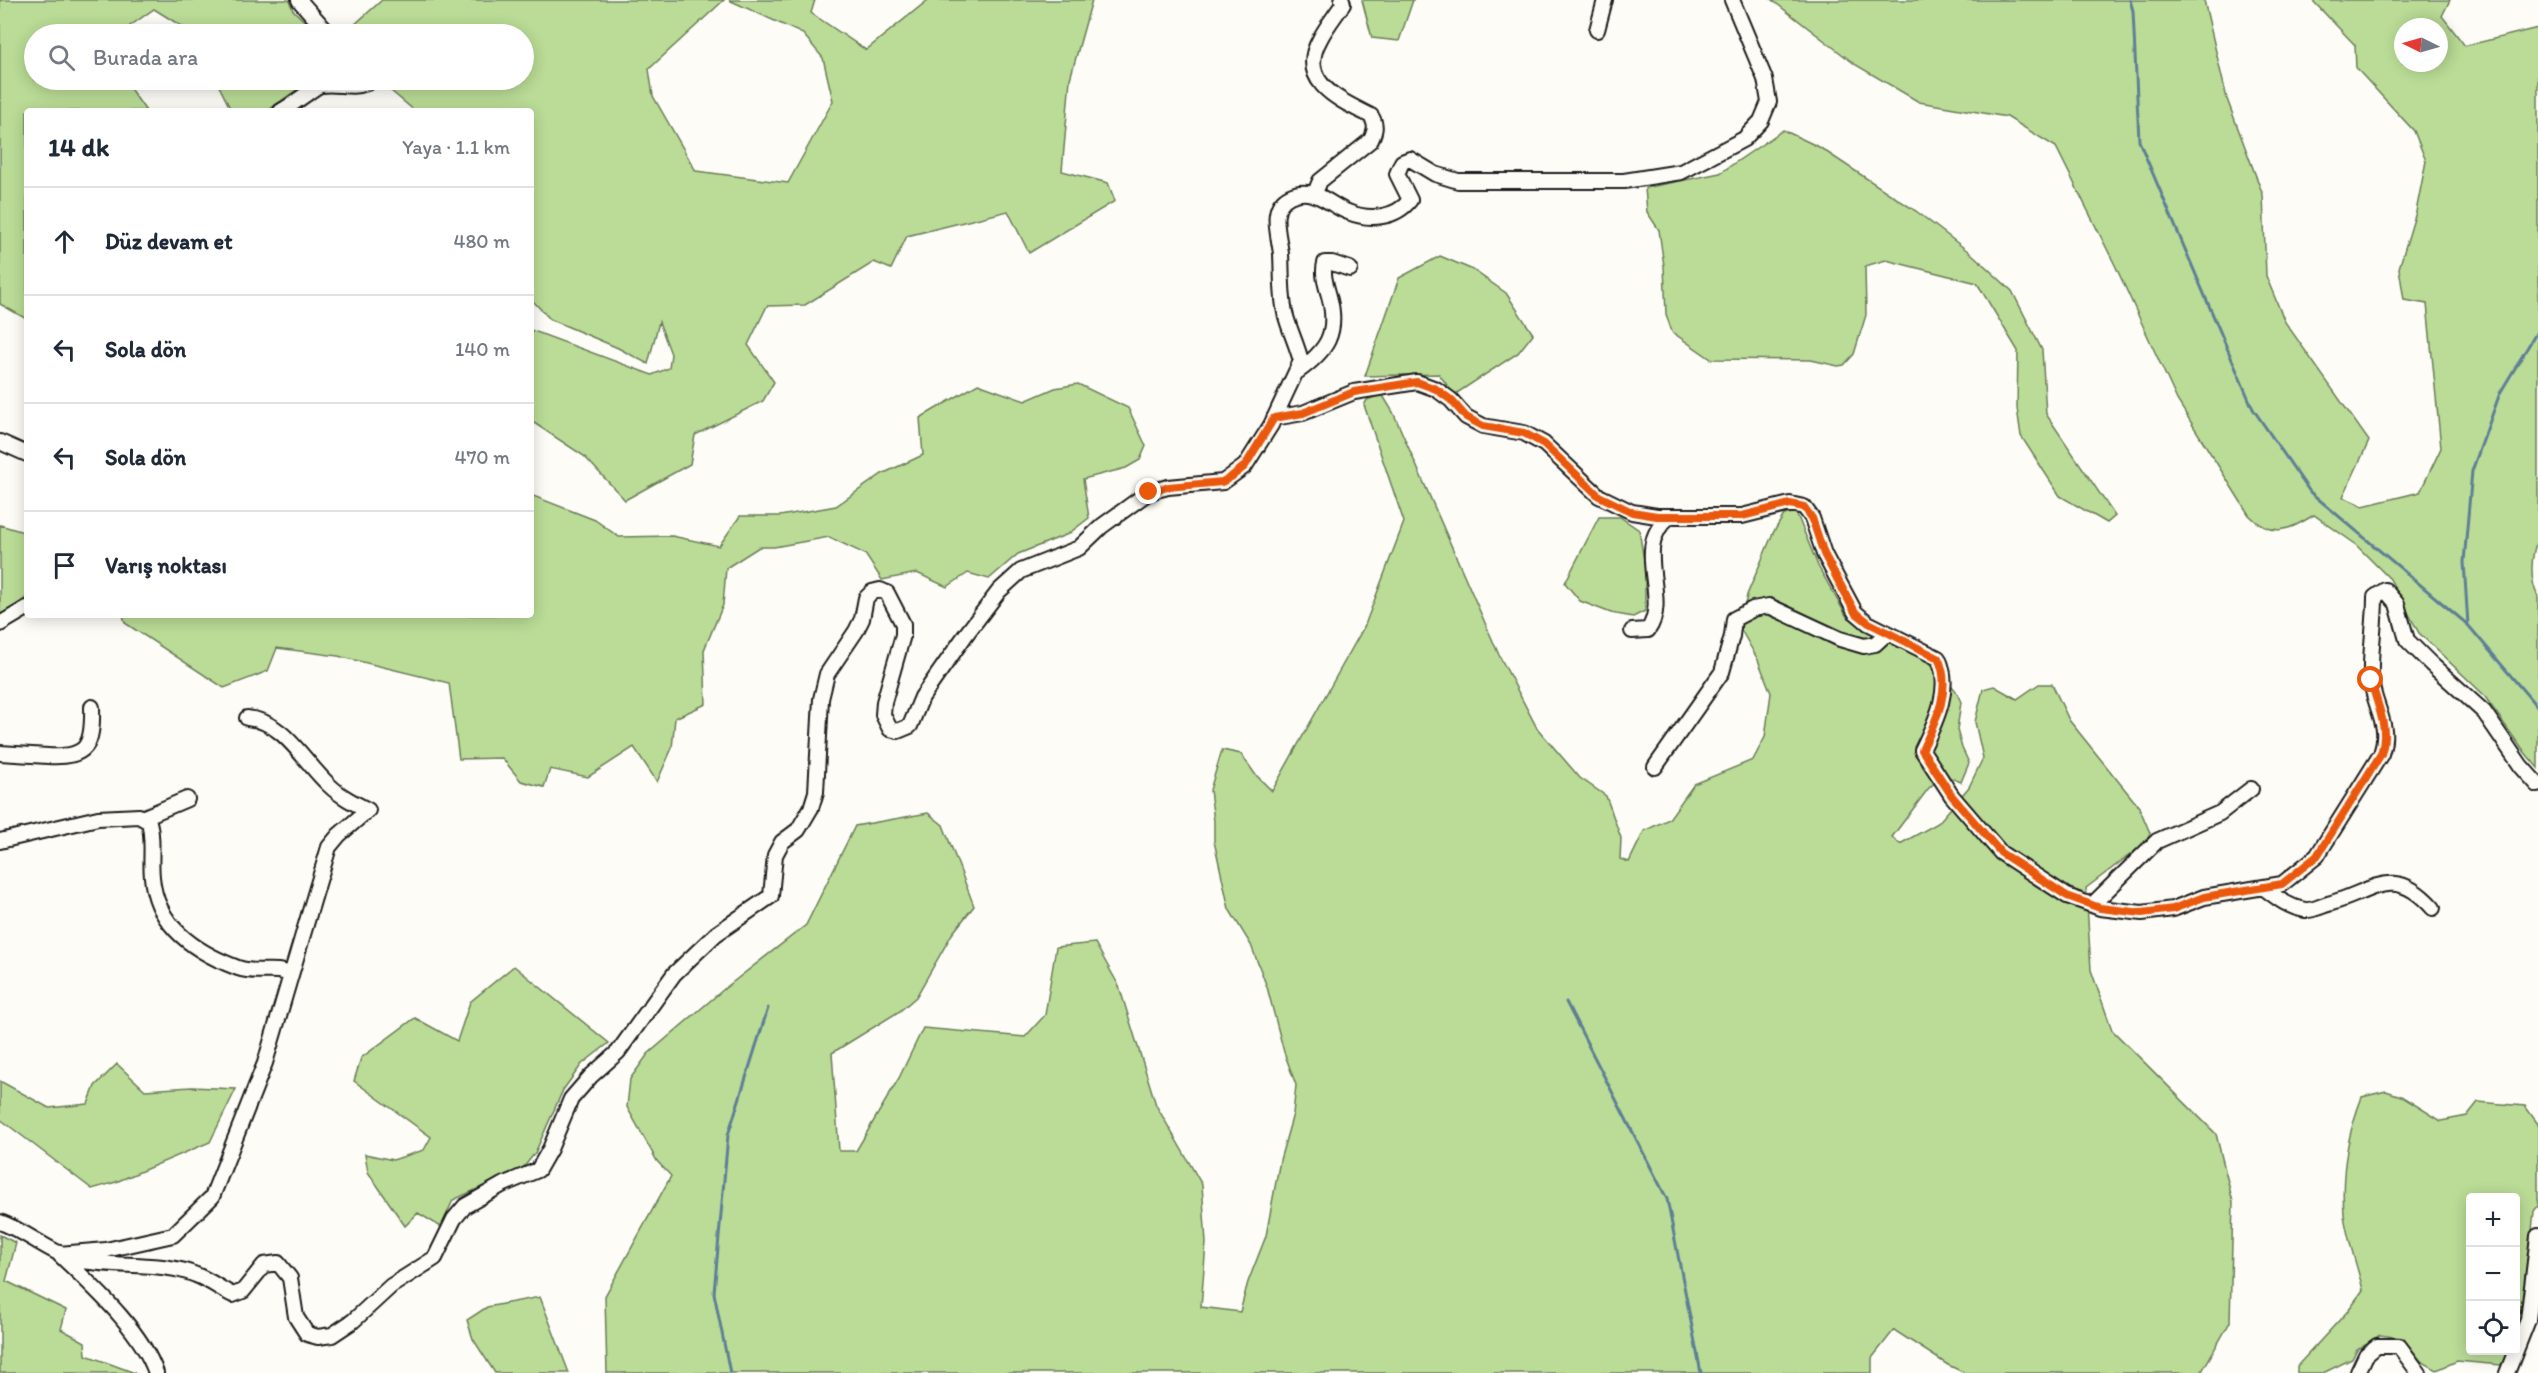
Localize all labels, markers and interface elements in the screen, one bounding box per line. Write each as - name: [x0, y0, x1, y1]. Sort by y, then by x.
- north arrow: [2394, 18, 2448, 72]
- search box: [24, 24, 534, 90]
- icon: search: [45, 41, 78, 74]
- text: Burada ara: [93, 44, 198, 71]
- text: 14 dk: [48, 131, 109, 163]
- text: Yaya · 1.1 km: [402, 135, 510, 159]
- icon: ahead: [48, 225, 81, 258]
- text: Düz devam et: [105, 228, 232, 255]
- text: 480 m: [453, 229, 510, 253]
- icon: left: [48, 333, 81, 366]
- text: Sola dön: [105, 336, 186, 363]
- text: 140 m: [455, 337, 510, 361]
- icon: left: [48, 441, 81, 474]
- text: Sola dön: [105, 444, 186, 471]
- text: 470 m: [454, 445, 510, 469]
- route end: [1135, 478, 1161, 504]
- icon: arrive: [48, 549, 81, 582]
- text: Varış noktası: [105, 552, 227, 579]
- route start: [2357, 666, 2383, 692]
- map controls: [2466, 1193, 2520, 1355]
- button: +: [2466, 1193, 2520, 1247]
- button: −: [2466, 1247, 2520, 1301]
- button: locate: [2466, 1301, 2520, 1355]

